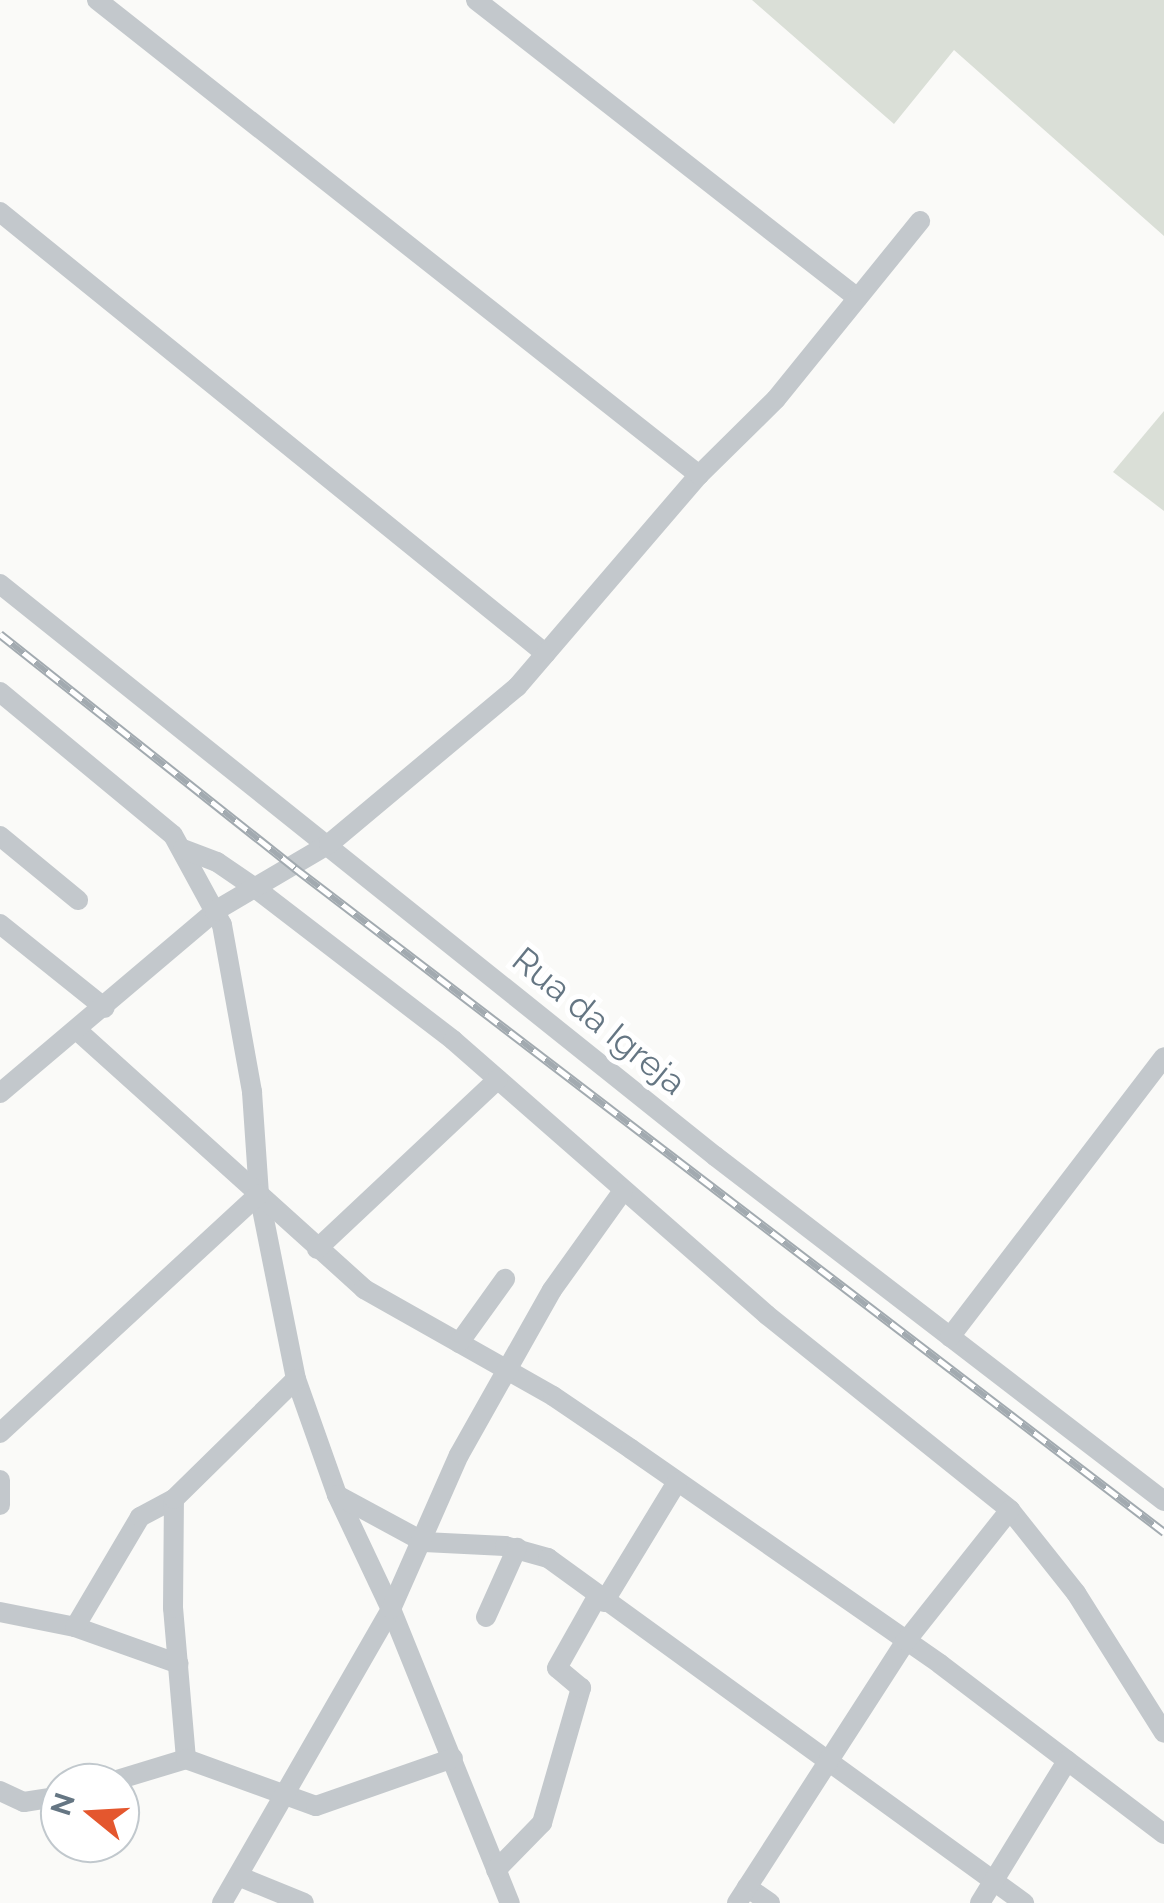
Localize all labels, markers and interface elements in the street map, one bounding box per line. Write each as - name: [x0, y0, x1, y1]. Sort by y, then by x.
- street label: Rua da Igreja: [504, 938, 694, 1104]
- north arrow: [40, 1763, 140, 1863]
- text: N: [44, 1789, 82, 1819]

